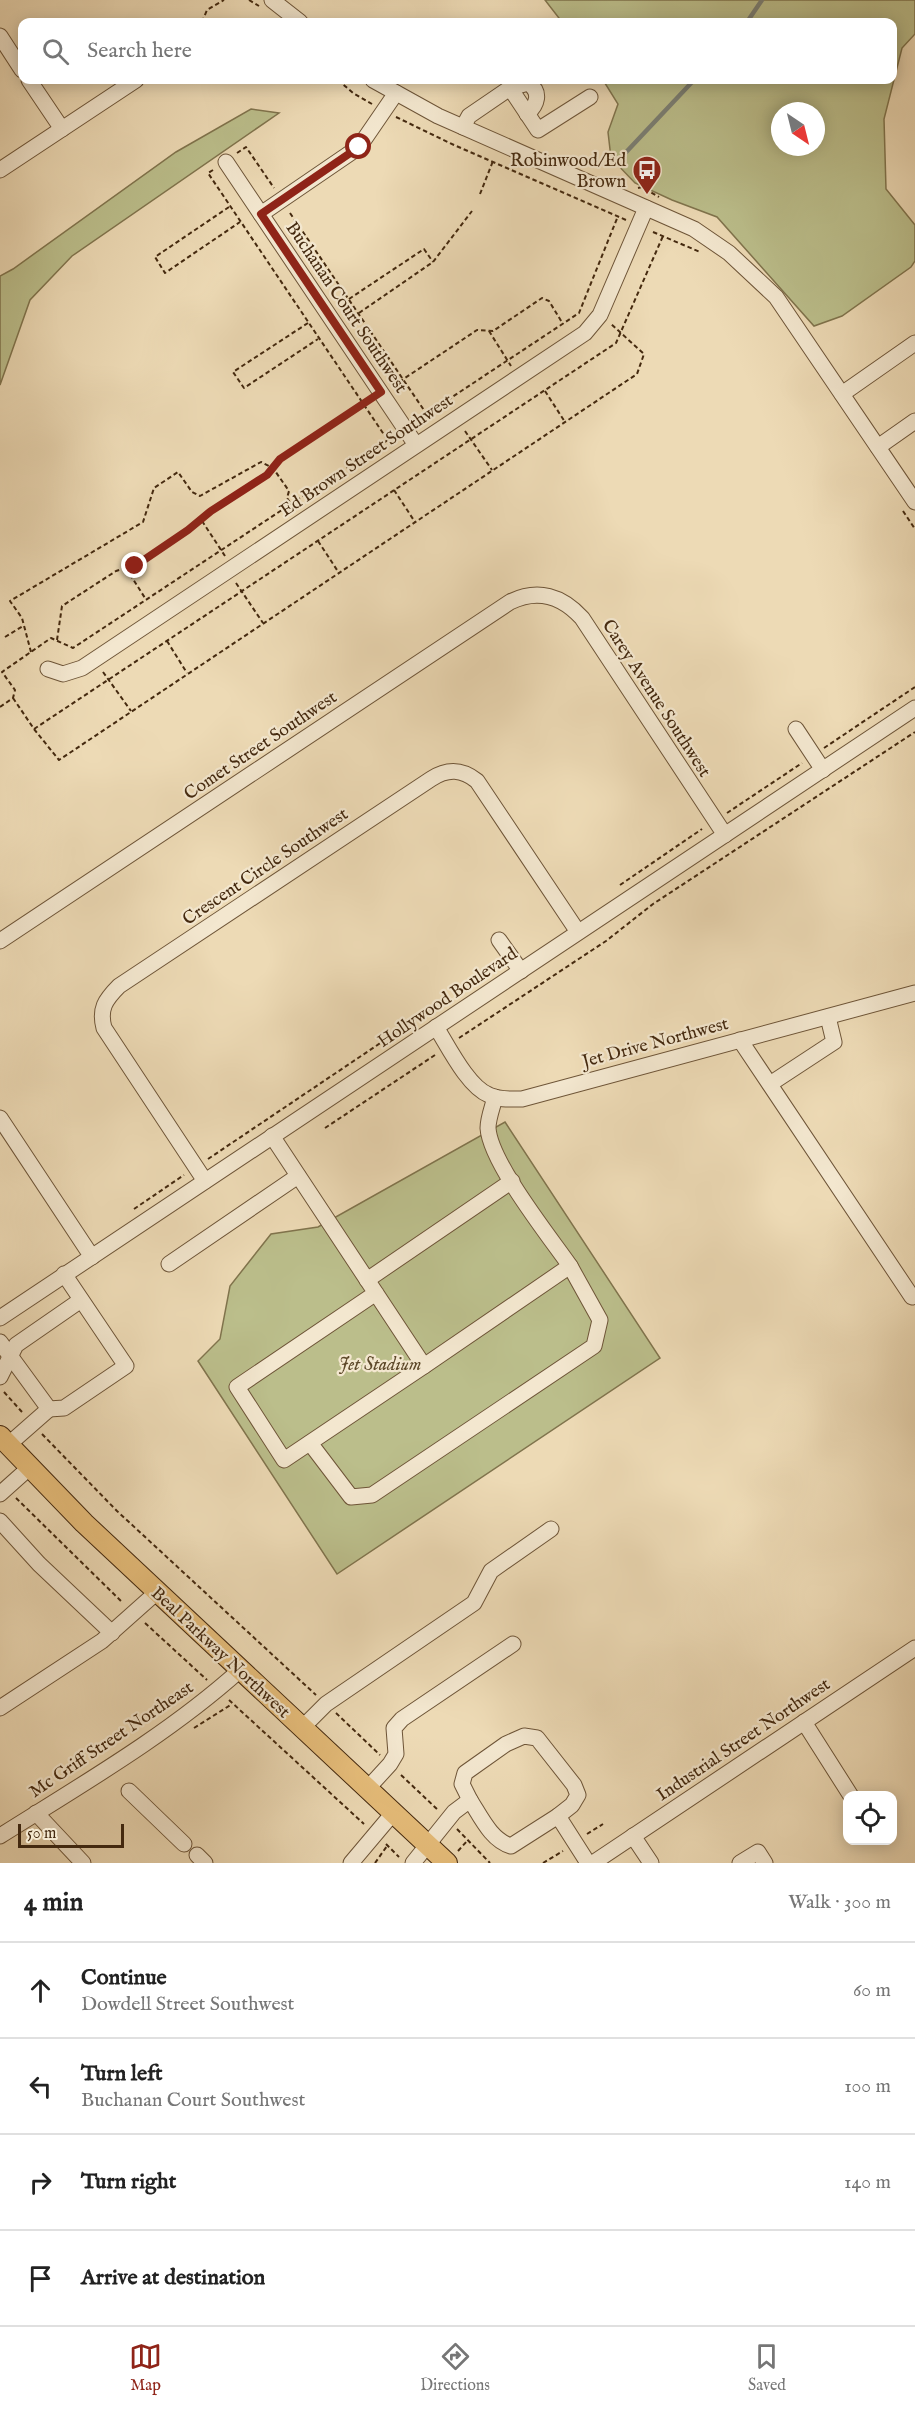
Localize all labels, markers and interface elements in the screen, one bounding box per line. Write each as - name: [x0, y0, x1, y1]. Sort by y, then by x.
- search box: [18, 18, 897, 84]
- icon: search: [39, 35, 72, 68]
- text: Search here: [87, 37, 192, 65]
- north arrow: [771, 102, 825, 156]
- route start: [345, 133, 371, 159]
- place label: Robinwood/Ed Brown: [510, 150, 626, 194]
- bus stop icon: Robinwood/Ed Brown: [631, 154, 663, 196]
- street label: Buchanan Court Southwest: [280, 218, 412, 398]
- street label: Ed Brown Street Southwest: [276, 390, 458, 523]
- route end: [121, 552, 147, 578]
- street label: Carey Avenue Southwest: [596, 616, 715, 782]
- street label: Comet Street Southwest: [180, 686, 342, 806]
- street label: Crescent Circle Southwest: [179, 803, 353, 931]
- street label: Hollywood Boulevard: [373, 943, 523, 1054]
- street label: Jet Drive Northwest: [578, 1013, 731, 1075]
- park label: Jet Stadium: [339, 1354, 421, 1377]
- street label: Beal Parkway Northwest: [145, 1582, 295, 1724]
- street label: Industrial Street Northwest: [653, 1673, 835, 1807]
- street label: Mc Griff Street Northeast: [25, 1677, 198, 1804]
- map controls: [843, 1791, 897, 1845]
- button: locate: [843, 1791, 897, 1845]
- scale bar: [18, 1821, 124, 1848]
- text: 50 m: [27, 1824, 56, 1844]
- text: 4 min: [24, 1886, 83, 1919]
- text: Walk · 300 m: [788, 1890, 891, 1915]
- text: Continue: [81, 1964, 167, 1992]
- icon: ahead: [24, 1974, 57, 2007]
- text: 60 m: [853, 1978, 891, 2003]
- text: Dowdell Street Southwest: [81, 1992, 294, 2017]
- text: Turn left: [81, 2060, 163, 2088]
- icon: left: [24, 2070, 57, 2103]
- text: 100 m: [844, 2074, 891, 2099]
- text: Buchanan Court Southwest: [81, 2088, 305, 2113]
- icon: right: [24, 2166, 57, 2199]
- text: Turn right: [81, 2168, 176, 2196]
- text: 140 m: [844, 2170, 891, 2195]
- icon: arrive: [24, 2262, 57, 2295]
- text: Arrive at destination: [81, 2264, 265, 2292]
- tab: Map: [129, 2340, 162, 2396]
- tab: Directions: [420, 2340, 490, 2396]
- tab: Saved: [748, 2340, 786, 2396]

